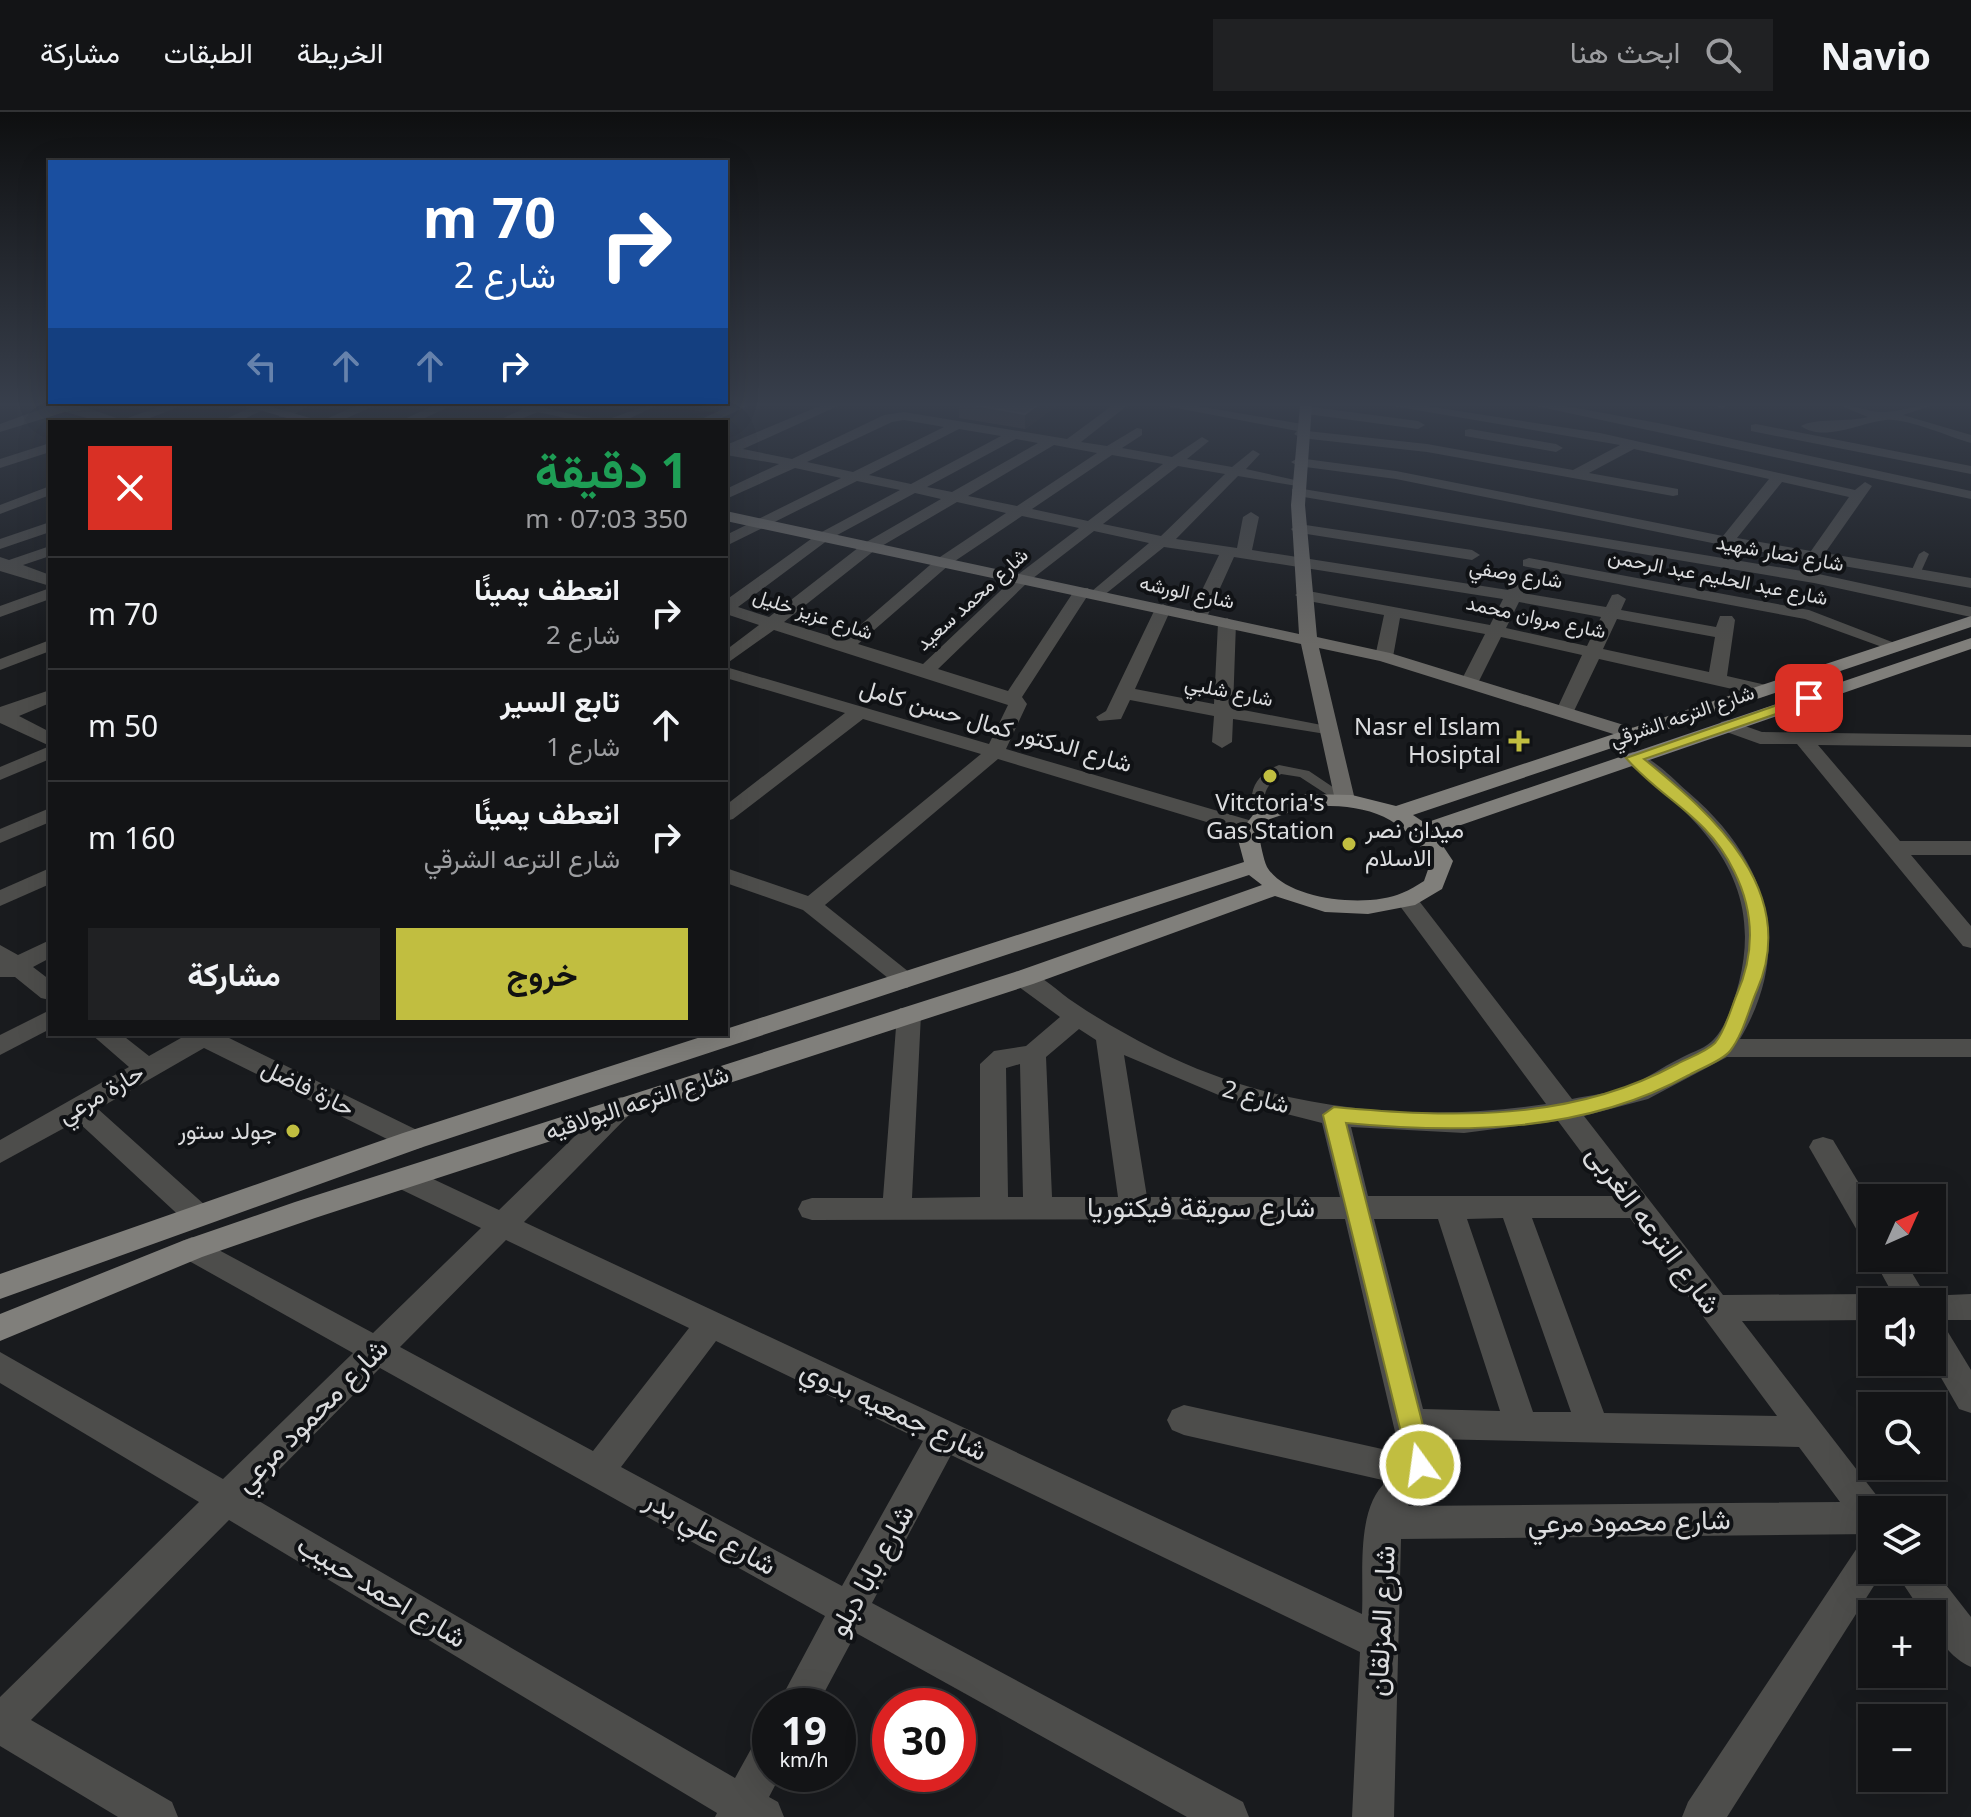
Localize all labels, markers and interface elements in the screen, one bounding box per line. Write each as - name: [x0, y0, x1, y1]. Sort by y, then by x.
- search box: [1213, 19, 1773, 91]
- text: Navio: [1821, 29, 1931, 81]
- text: ابحث هنا: [1570, 31, 1681, 72]
- text: مشاركة: [40, 33, 120, 71]
- text: الطبقات: [164, 33, 253, 71]
- text: الخريطة: [297, 33, 383, 71]
- icon: search: [1701, 33, 1745, 77]
- text: 70 m: [423, 178, 556, 254]
- icon: right: [584, 192, 688, 296]
- text: شارع 2: [454, 250, 556, 299]
- icon: left: [240, 344, 284, 388]
- icon: ahead: [324, 344, 368, 388]
- icon: ahead: [408, 344, 452, 388]
- icon: right: [492, 344, 536, 388]
- text: 1 دقيقة: [535, 437, 688, 502]
- button: close: [88, 446, 172, 530]
- text: 350 m · 07:03: [525, 500, 688, 536]
- street label: شارع نصار شهيد: [1714, 528, 1846, 578]
- street label: شارع محمد سعيد: [910, 541, 1034, 657]
- street label: شارع عبد الحليم عبد الرحمن: [1606, 542, 1830, 612]
- street label: شارع وصفي: [1467, 553, 1565, 598]
- text: انعطف يمينًا: [474, 568, 620, 609]
- street label: شارع الورشه: [1137, 568, 1237, 616]
- street label: شارع عزيز خليل: [749, 581, 877, 647]
- street label: شارع مروان محمد: [1464, 589, 1608, 645]
- icon: right: [644, 591, 688, 635]
- text: 70 m: [88, 593, 158, 634]
- text: شارع 2: [546, 616, 620, 652]
- pin: [1775, 664, 1843, 732]
- street label: شارع شلبي: [1182, 669, 1276, 716]
- street label: شارع الدكتور كمال حسن كامل: [856, 670, 1136, 780]
- icon: arrive: [1787, 676, 1831, 720]
- street label: شارع الترعه الشرقي: [1606, 678, 1759, 757]
- text: تابع السير: [500, 680, 620, 721]
- icon: ahead: [644, 703, 688, 747]
- text: 50 m: [88, 705, 158, 746]
- place label: Nasr el Islam Hosiptal: [1354, 709, 1501, 770]
- text: شارع 1: [546, 728, 620, 764]
- marker: Nasr el Islam Hosiptal: [1508, 730, 1530, 752]
- marker: Vitctoria's Gas Station: [1261, 767, 1279, 785]
- place label: Vitctoria's Gas Station: [1206, 785, 1334, 846]
- text: انعطف يمينًا: [474, 792, 620, 833]
- place label: ميدان نصر الاسلام: [1364, 812, 1464, 874]
- icon: right: [644, 815, 688, 859]
- text: 160 m: [88, 817, 175, 858]
- marker: ميدان نصر الاسلام: [1340, 835, 1358, 853]
- text: شارع الترعه الشرقي: [424, 840, 620, 876]
- button: مشاركة: [88, 928, 380, 1020]
- button: خروج: [396, 928, 688, 1020]
- street label: حارة فاضل: [257, 1050, 361, 1123]
- street label: حارة مرعي: [51, 1055, 151, 1134]
- street label: شارع الترعه البولاقيه: [540, 1056, 733, 1148]
- street label: شارع 2: [1219, 1071, 1294, 1121]
- place label: جولد ستور: [177, 1113, 277, 1146]
- marker: جولد ستور: [284, 1122, 302, 1140]
- street label: شارع الترعه الغربى: [1578, 1136, 1731, 1321]
- north arrow: [1858, 1184, 1946, 1272]
- map controls: [1858, 1184, 1946, 1792]
- street label: شارع سويقة فيكتوريا: [1087, 1187, 1315, 1226]
- button: sound: [1858, 1288, 1946, 1376]
- street label: شارع محمود مرعي: [225, 1329, 399, 1503]
- street label: شارع جمعيه بدوي: [793, 1349, 994, 1473]
- button: search: [1858, 1392, 1946, 1480]
- position arrow: [1378, 1423, 1462, 1507]
- street label: شارع علي بدر: [635, 1479, 784, 1587]
- button: layers: [1858, 1496, 1946, 1584]
- street label: شارع بابا دبلو: [818, 1497, 923, 1643]
- street label: شارع محمود مرعي: [1527, 1499, 1731, 1546]
- street label: شارع احمد حبيب: [290, 1524, 474, 1657]
- street label: شارع المزلقان: [1357, 1544, 1404, 1698]
- button: +: [1858, 1600, 1946, 1688]
- speed limit sign: 30: [872, 1688, 976, 1792]
- text: 19: [781, 1702, 827, 1757]
- button: −: [1858, 1704, 1946, 1792]
- text: km/h: [779, 1746, 829, 1773]

